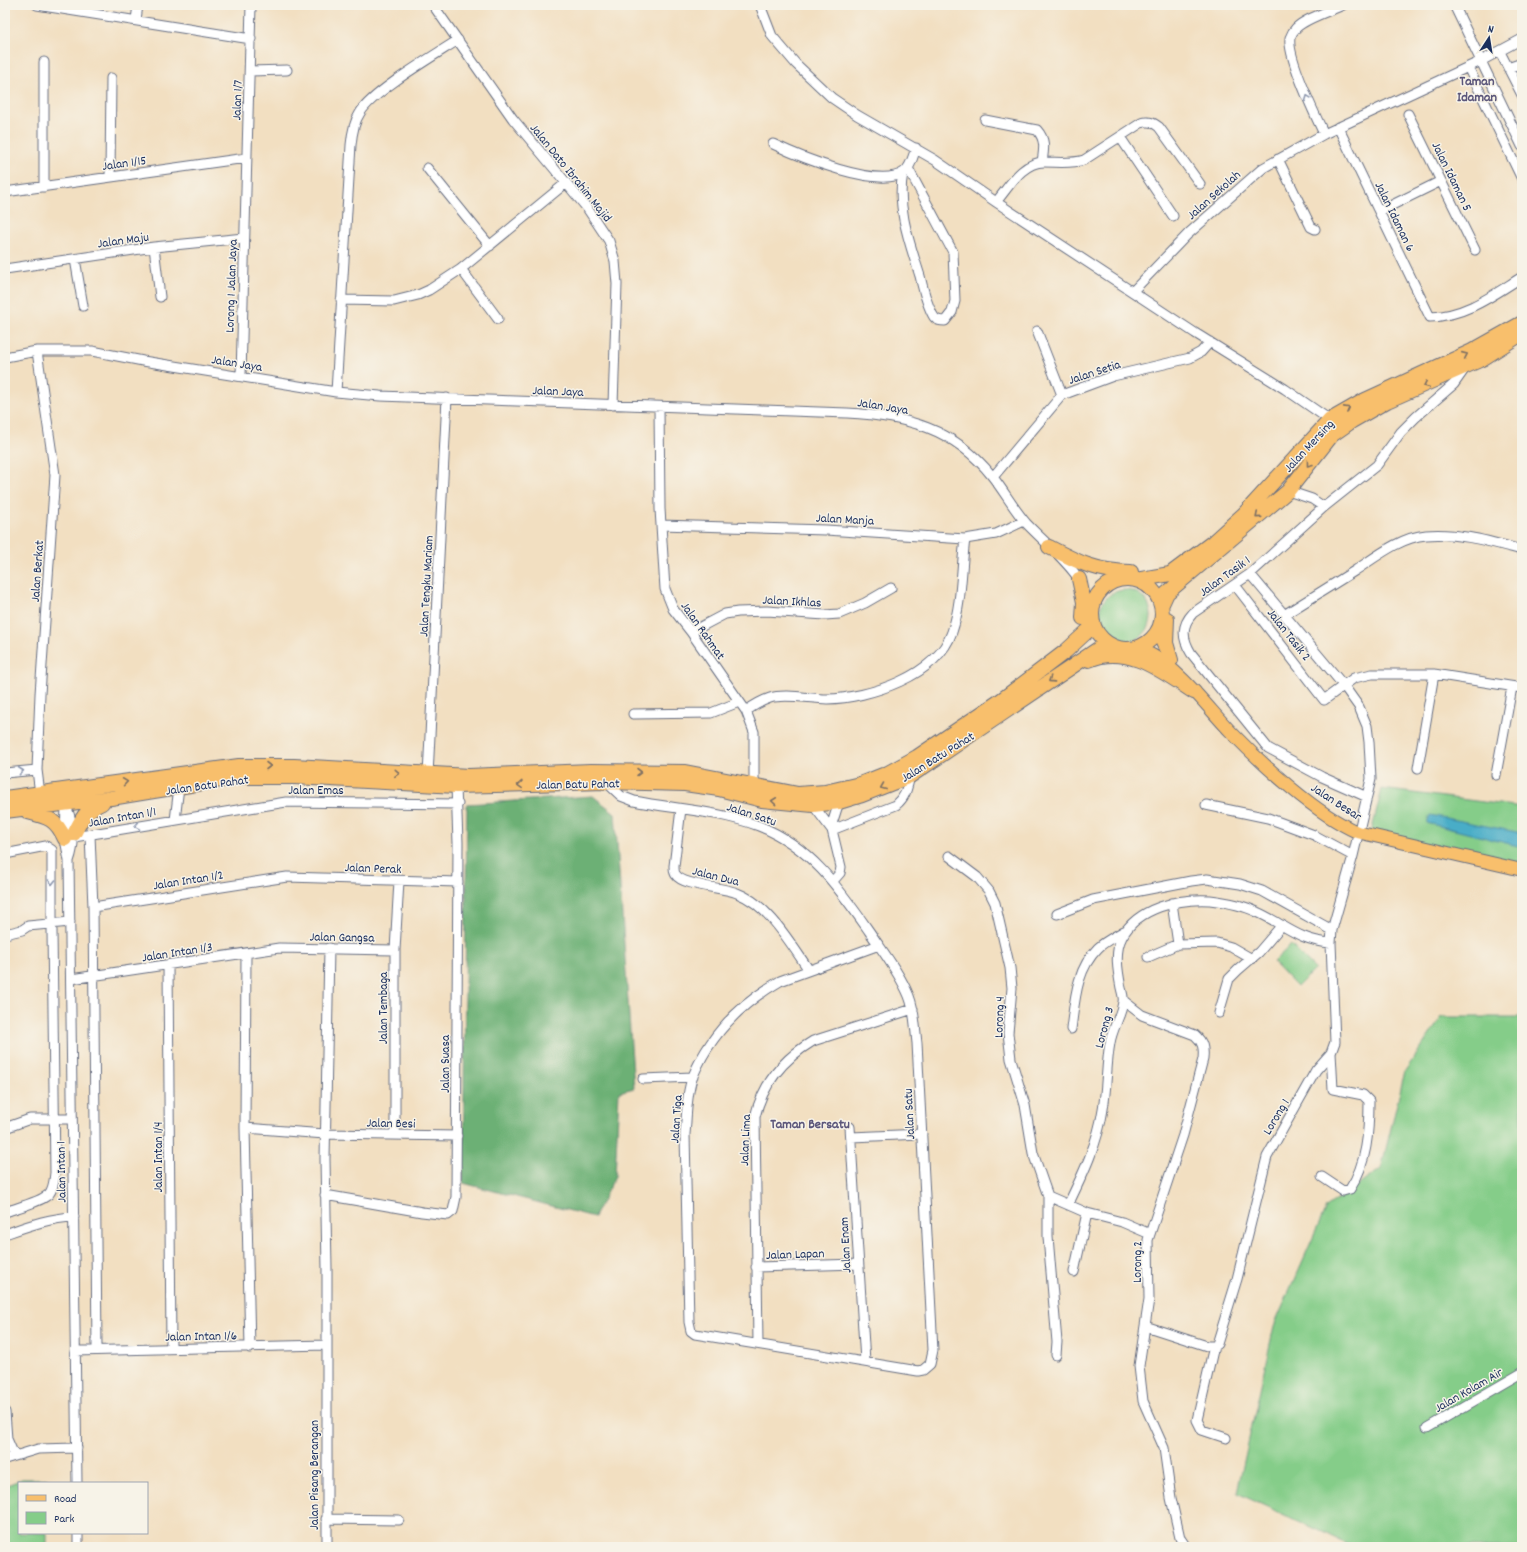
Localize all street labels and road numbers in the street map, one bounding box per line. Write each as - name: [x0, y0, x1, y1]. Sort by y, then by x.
- street label: Jalan 1/7: [228, 79, 249, 121]
- street label: Jalan Dato Ibrahim Majid: [524, 120, 616, 227]
- street label: Jalan Idaman 5: [1426, 139, 1476, 215]
- street label: Jalan 1/15: [101, 152, 148, 177]
- street label: Jalan Sekolah: [1184, 166, 1246, 225]
- street label: Jalan Idaman 6: [1369, 179, 1419, 255]
- street label: Jalan Maju: [96, 228, 150, 254]
- street label: Lorong 1 Jalan Jaya: [221, 238, 244, 333]
- street label: Jalan Jaya: [210, 351, 264, 378]
- street label: Jalan Setia: [1066, 356, 1124, 391]
- street label: Jalan Jaya: [532, 382, 585, 403]
- street label: Jalan Jaya: [856, 394, 910, 421]
- street label: Jalan Mersing: [1280, 416, 1340, 478]
- street label: Jalan Manja: [815, 509, 875, 532]
- street label: Jalan Tengku Mariam: [415, 535, 440, 637]
- street label: Jalan Berkat: [27, 539, 50, 603]
- street label: Jalan Tasik 1: [1196, 552, 1255, 602]
- street label: Jalan Ikhlas: [762, 591, 822, 614]
- street label: Jalan Rahmat: [675, 598, 729, 665]
- street label: Jalan Tasik 2: [1261, 605, 1315, 666]
- street label: Jalan Batu Pahat: [898, 728, 979, 788]
- street label: Jalan Batu Pahat: [165, 771, 250, 802]
- street label: Jalan Batu Pahat: [536, 775, 620, 796]
- street label: Jalan Besar: [1306, 780, 1365, 827]
- street label: Jalan Emas: [288, 782, 344, 801]
- street label: Jalan Satu: [724, 798, 779, 832]
- street label: Jalan Intan 1/1: [87, 803, 158, 834]
- street label: Jalan Perak: [344, 859, 402, 880]
- street label: Jalan Dua: [690, 862, 742, 893]
- street label: Jalan Intan 1/2: [152, 867, 225, 896]
- street label: Jalan Gangsa: [309, 928, 375, 949]
- street label: Jalan Intan 1/3: [141, 939, 214, 968]
- street label: Jalan Tembaga: [375, 971, 394, 1044]
- street label: Lorong 4: [990, 996, 1011, 1038]
- street label: Lorong 3: [1091, 1005, 1120, 1050]
- street label: Jalan Suasa: [437, 1034, 456, 1093]
- street label: Jalan Satu: [900, 1088, 921, 1140]
- street label: Jalan Tiga: [666, 1093, 689, 1144]
- street label: Lorong 1: [1259, 1096, 1295, 1139]
- street label: Jalan Lima: [736, 1113, 757, 1166]
- street label: Jalan Besi: [366, 1115, 416, 1134]
- street label: Jalan Intan 1/4: [150, 1122, 169, 1192]
- street label: Jalan Intan 1: [52, 1141, 73, 1203]
- street label: Jalan Enam: [836, 1216, 857, 1273]
- street label: Lorong 2: [1129, 1241, 1148, 1283]
- street label: Jalan Lapan: [766, 1245, 825, 1266]
- street label: Jalan Intan 1/6: [165, 1327, 237, 1348]
- street label: Jalan Kolam Air: [1432, 1364, 1507, 1418]
- street label: Jalan Pisang Berangan: [306, 1420, 325, 1530]

